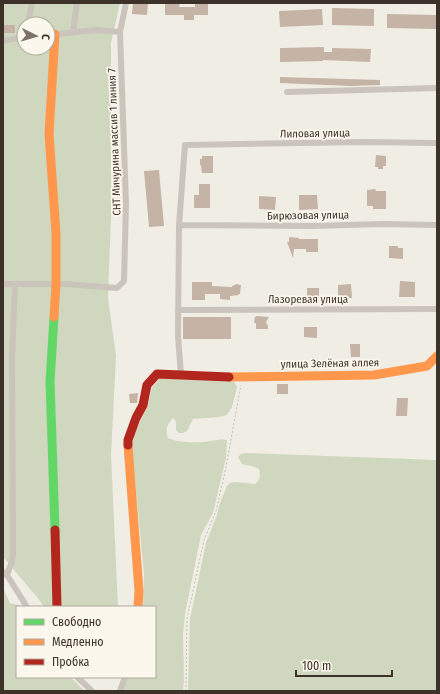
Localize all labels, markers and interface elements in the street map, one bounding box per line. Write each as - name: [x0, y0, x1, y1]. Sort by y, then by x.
- north arrow: [16, 16, 56, 56]
- text: С: [39, 33, 52, 40]
- street label: СНТ Мичурина массив 1 линия 7: [105, 67, 124, 216]
- street label: Лиловая улица: [280, 126, 350, 141]
- street label: Бирюзовая улица: [267, 208, 349, 223]
- street label: Лазоревая улица: [268, 293, 348, 306]
- street label: улица Зелёная аллея: [281, 356, 379, 371]
- legend: [16, 606, 156, 678]
- text: Свободно: [52, 615, 101, 629]
- text: Медленно: [52, 635, 104, 649]
- scale bar: [296, 652, 392, 678]
- text: Пробка: [52, 655, 90, 669]
- text: 100 m: [302, 659, 331, 673]

